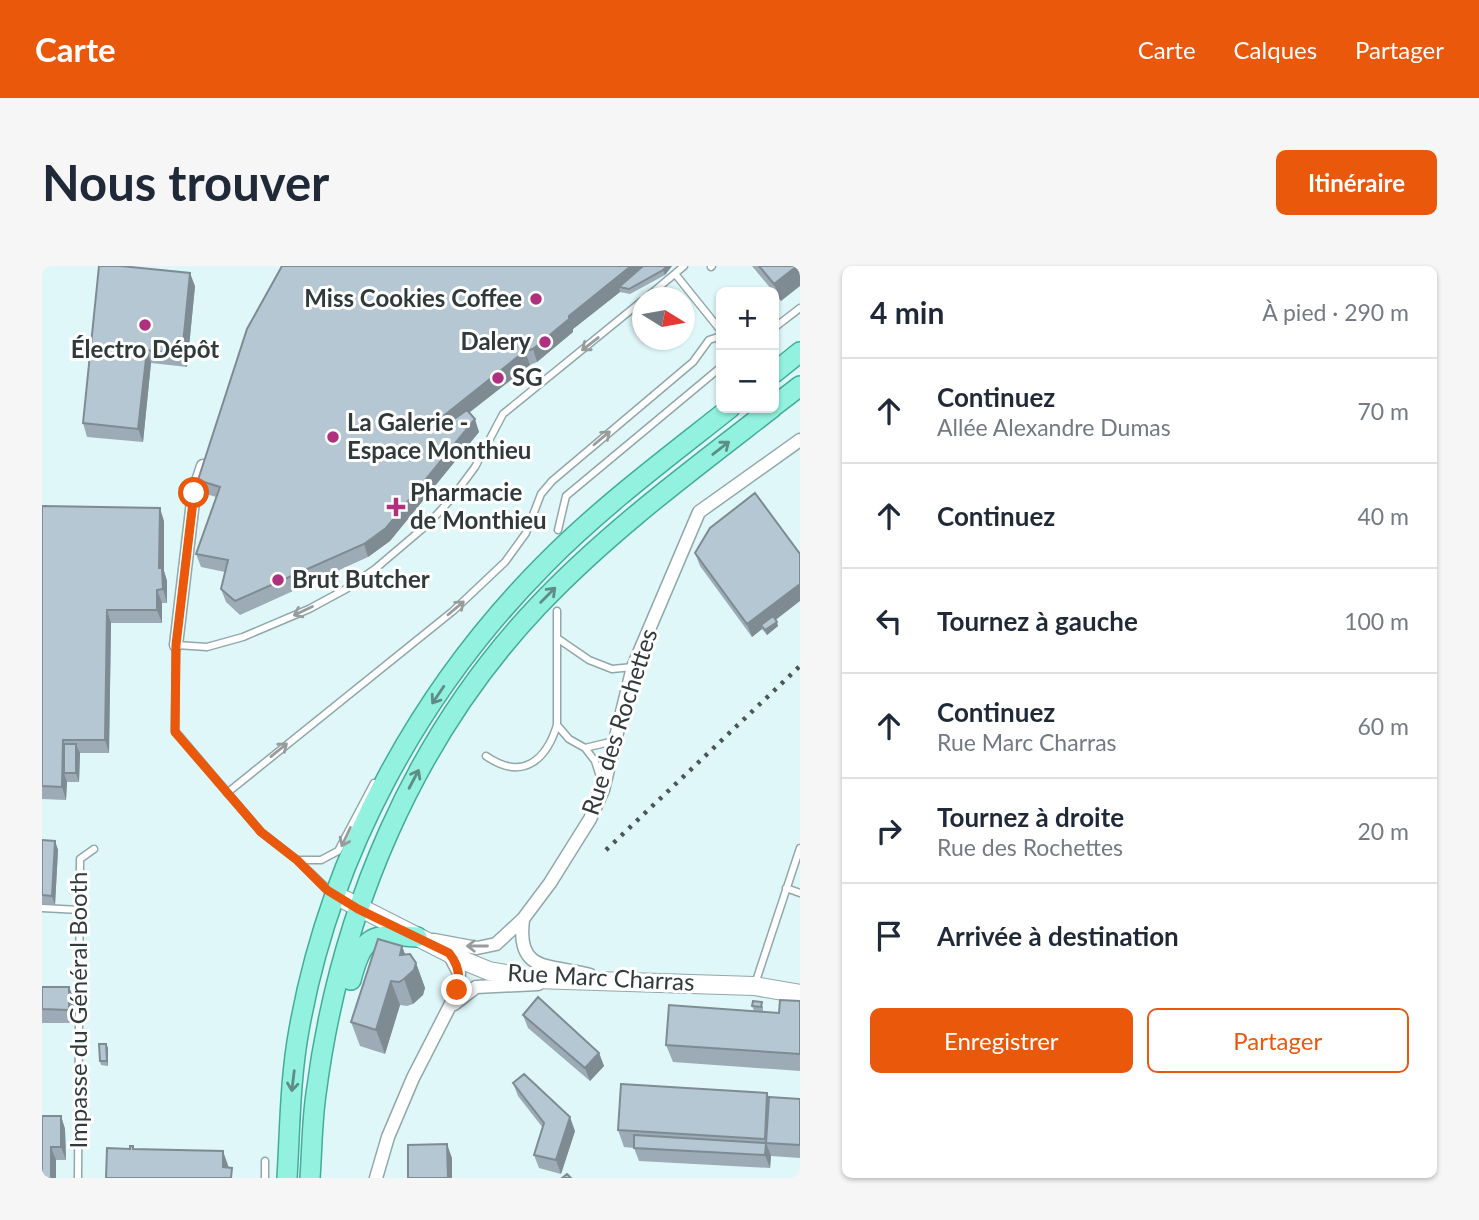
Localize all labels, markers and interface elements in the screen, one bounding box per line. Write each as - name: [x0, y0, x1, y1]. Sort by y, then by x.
- text: Carte: [35, 29, 116, 69]
- text: Carte: [1138, 35, 1196, 64]
- text: Calques: [1234, 35, 1317, 64]
- text: Partager: [1355, 35, 1444, 64]
- button: Itinéraire: [1276, 150, 1437, 215]
- text: Nous trouver: [42, 153, 329, 211]
- place label: Miss Cookies Coffee: [304, 283, 522, 312]
- north arrow: [632, 287, 695, 350]
- map controls: [716, 287, 779, 413]
- button: +: [716, 287, 779, 350]
- marker: Miss Cookies Coffee: [528, 291, 544, 307]
- text: 4 min: [870, 294, 944, 330]
- text: À pied · 290 m: [1262, 298, 1409, 326]
- marker: Électro Dépôt: [137, 317, 153, 333]
- place label: Dalery: [460, 326, 531, 355]
- place label: Électro Dépôt: [71, 334, 219, 363]
- marker: Dalery: [537, 334, 553, 350]
- one-way arrow: [581, 336, 599, 351]
- button: −: [716, 350, 779, 413]
- place label: SG: [512, 362, 543, 391]
- marker: SG: [490, 370, 506, 386]
- text: Continuez: [937, 381, 1055, 413]
- icon: ahead: [870, 392, 908, 430]
- text: 70 m: [1358, 397, 1409, 425]
- place label: La Galerie - Espace Monthieu: [347, 407, 531, 464]
- text: Allée Alexandre Dumas: [937, 413, 1171, 441]
- marker: La Galerie - Espace Monthieu: [325, 429, 341, 445]
- one-way arrow: [593, 430, 611, 446]
- one-way arrow: [711, 440, 729, 456]
- route start: [178, 477, 209, 508]
- place label: Pharmacie de Monthieu: [410, 477, 547, 534]
- icon: ahead: [870, 497, 908, 535]
- marker: Pharmacie de Monthieu: [388, 499, 404, 515]
- text: Continuez: [937, 500, 1055, 532]
- text: 40 m: [1358, 502, 1409, 530]
- place label: Brut Butcher: [292, 564, 430, 593]
- marker: Brut Butcher: [270, 572, 286, 588]
- one-way arrow: [539, 587, 556, 604]
- one-way arrow: [447, 600, 465, 615]
- icon: left: [870, 602, 908, 640]
- one-way arrow: [293, 605, 314, 618]
- text: Tournez à gauche: [937, 605, 1138, 637]
- text: 100 m: [1344, 607, 1409, 635]
- street label: Rue des Rochettes: [575, 625, 662, 818]
- one-way arrow: [431, 685, 445, 704]
- text: Continuez: [937, 696, 1055, 728]
- icon: ahead: [870, 707, 908, 745]
- text: 60 m: [1358, 712, 1409, 740]
- text: Rue Marc Charras: [937, 728, 1117, 756]
- one-way arrow: [270, 743, 288, 758]
- one-way arrow: [408, 769, 422, 790]
- text: Tournez à droite: [937, 801, 1124, 833]
- icon: right: [870, 812, 908, 850]
- text: 20 m: [1358, 817, 1409, 845]
- one-way arrow: [339, 826, 352, 847]
- text: Rue des Rochettes: [937, 833, 1123, 861]
- street label: Impasse du Général Booth: [63, 872, 92, 1148]
- icon: arrive: [870, 917, 908, 955]
- text: Arrivée à destination: [937, 920, 1179, 952]
- one-way arrow: [466, 939, 489, 953]
- street label: Rue Marc Charras: [507, 957, 695, 996]
- route end: [441, 974, 472, 1005]
- button: Enregistrer: [870, 1008, 1133, 1073]
- button: Partager: [1147, 1008, 1409, 1073]
- one-way arrow: [286, 1069, 299, 1092]

